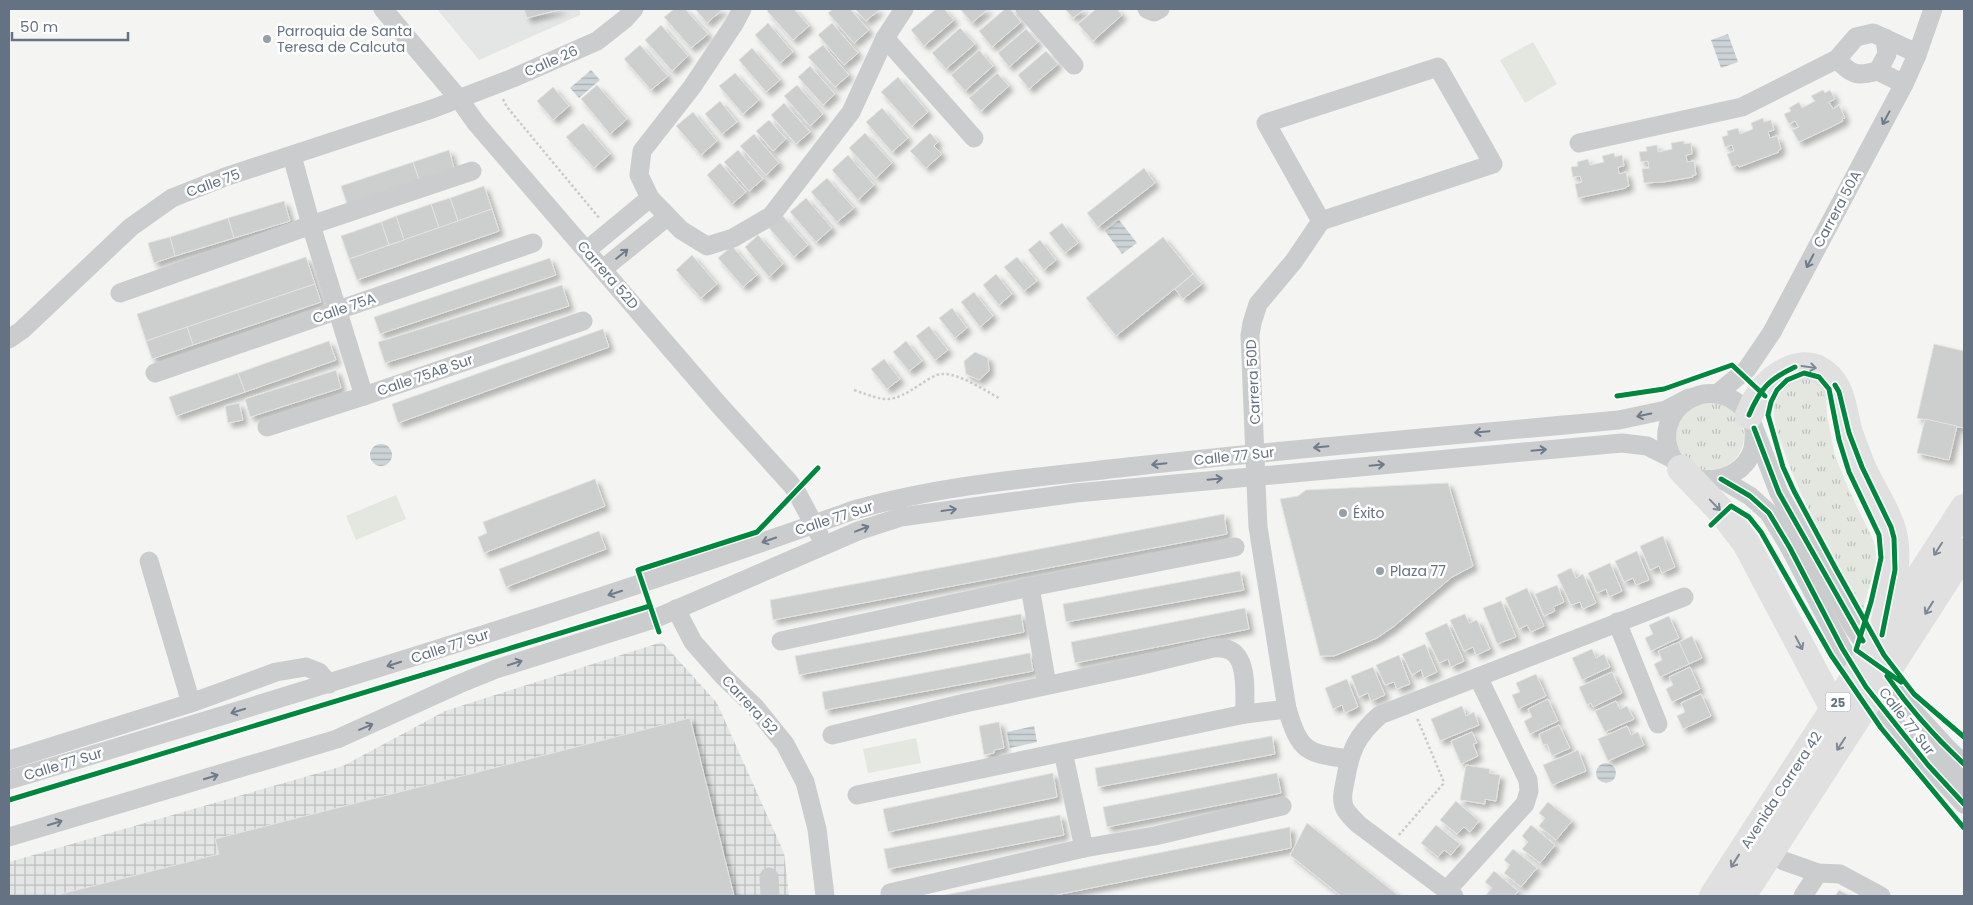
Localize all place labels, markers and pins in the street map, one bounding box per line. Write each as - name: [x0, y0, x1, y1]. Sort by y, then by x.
- place label: Parroquia de Santa Teresa de Calcuta: [277, 21, 412, 57]
- marker: Parroquia de Santa Teresa de Calcuta: [261, 33, 273, 45]
- place label: Éxito: [1353, 503, 1384, 523]
- marker: Éxito: [1337, 507, 1349, 519]
- place label: Plaza 77: [1390, 561, 1446, 581]
- marker: Plaza 77: [1374, 565, 1386, 577]

